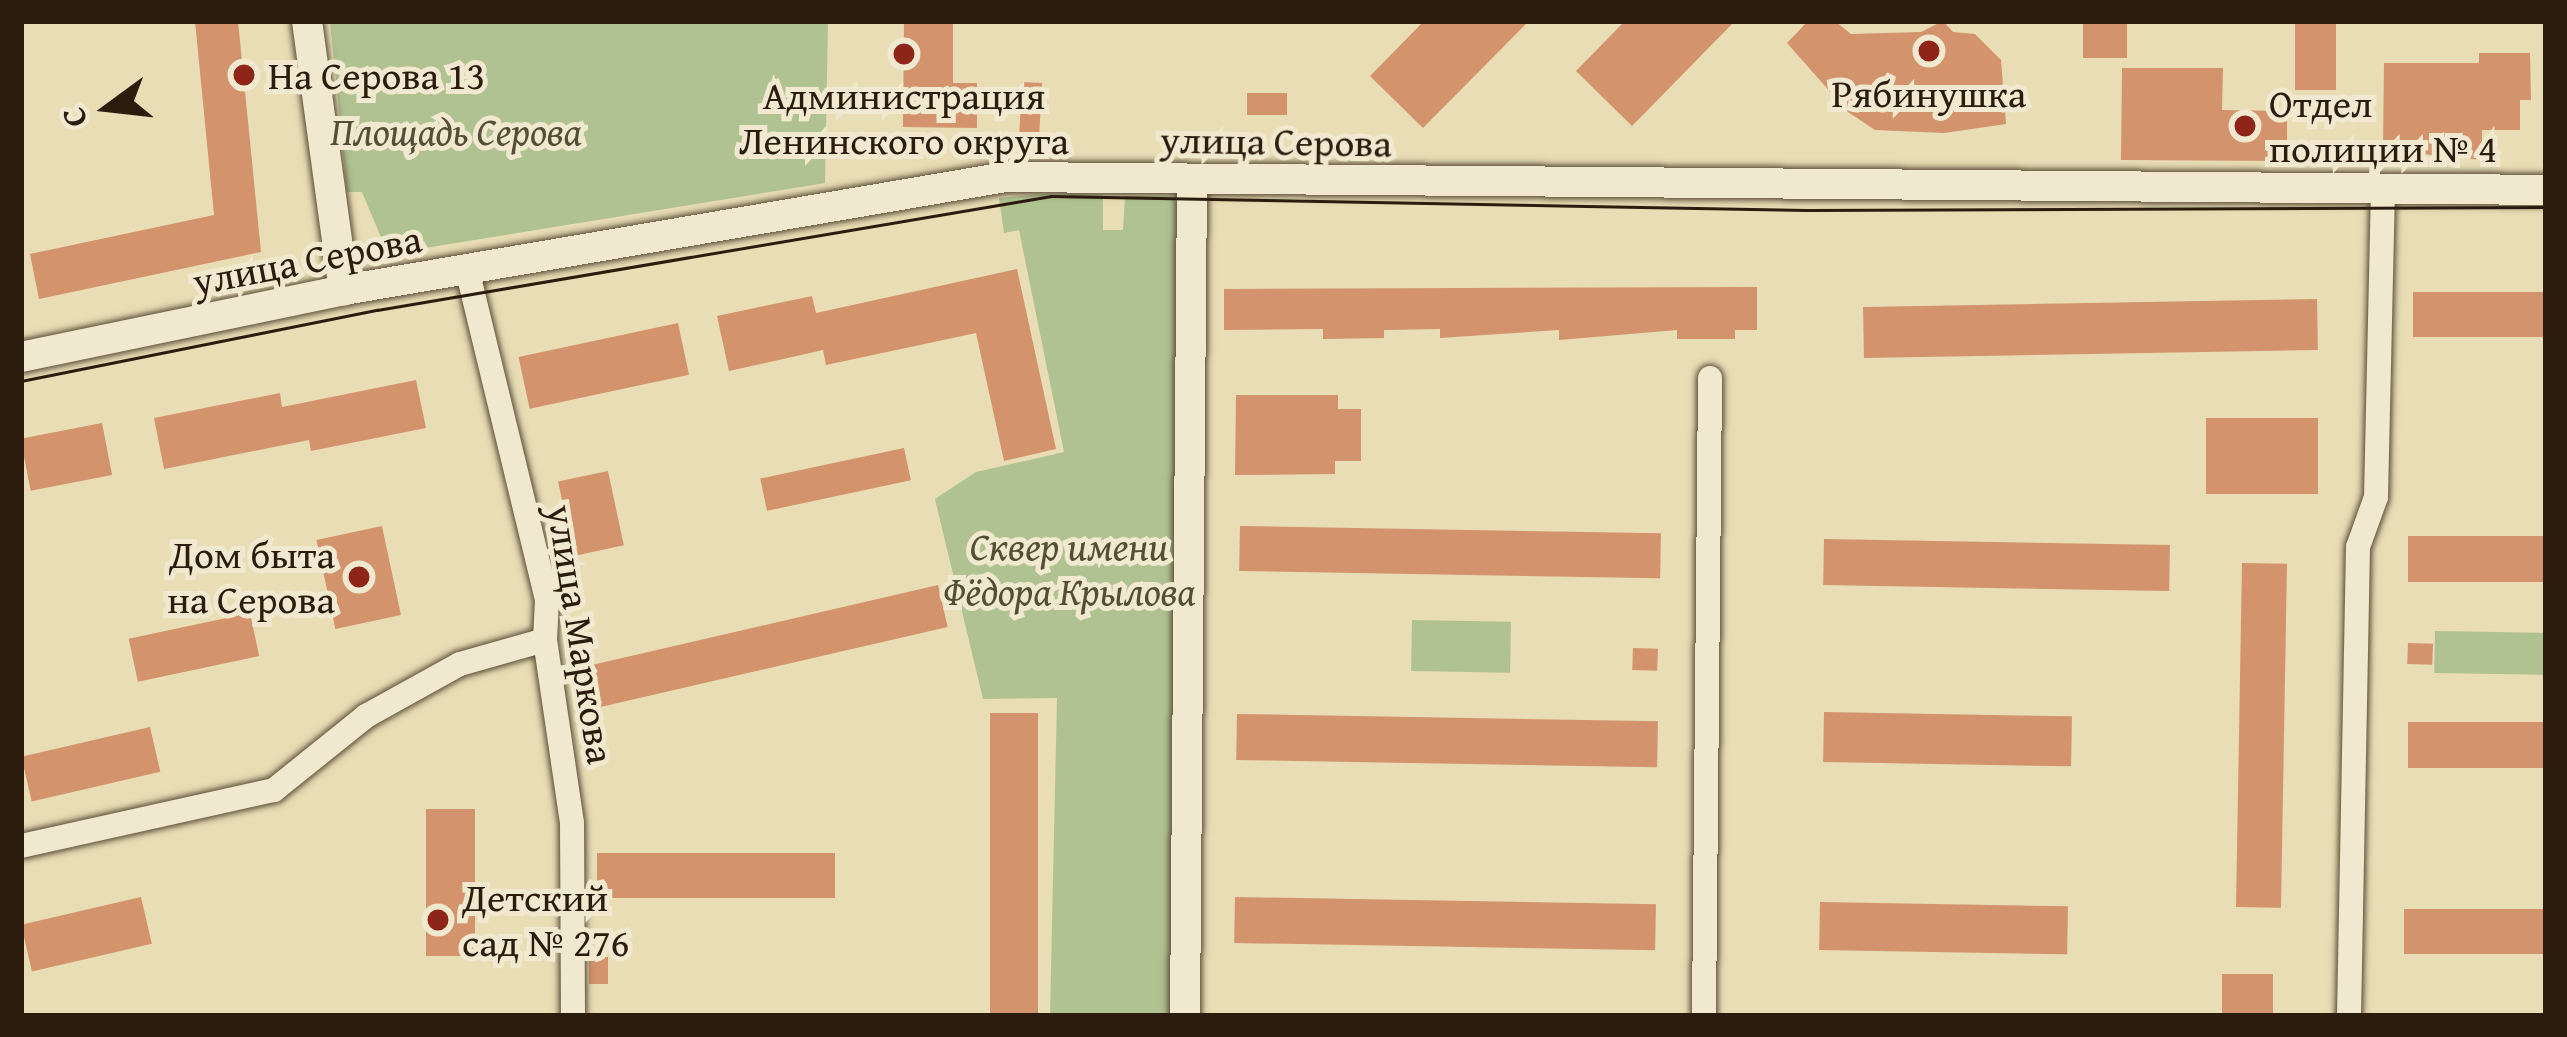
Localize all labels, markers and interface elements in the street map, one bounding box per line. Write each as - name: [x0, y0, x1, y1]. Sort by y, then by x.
- marker: Рябинушка: [1916, 38, 1942, 64]
- marker: Администрация Ленинского округа: [891, 41, 917, 67]
- north arrow: [48, 48, 168, 168]
- place label: На Серова 13: [268, 52, 485, 98]
- marker: На Серова 13: [231, 62, 257, 88]
- place label: Рябинушка: [1832, 70, 2026, 116]
- place label: Администрация Ленинского округа: [739, 73, 1069, 164]
- place label: Отдел полиции № 4: [2269, 81, 2497, 172]
- text: С: [48, 102, 99, 133]
- park label: Площадь Серова: [330, 108, 582, 154]
- marker: Отдел полиции № 4: [2232, 113, 2258, 139]
- street label: улица Серова: [1160, 116, 1392, 166]
- street label: улица Серова: [189, 215, 425, 305]
- street label: улица Маркова: [537, 501, 625, 767]
- park label: Сквер имени Фёдора Крылова: [942, 524, 1196, 615]
- place label: Дом быта на Серова: [167, 532, 335, 623]
- marker: Дом быта на Серова: [346, 564, 372, 590]
- place label: Детский сад № 276: [462, 875, 629, 966]
- marker: Детский сад № 276: [425, 907, 451, 933]

